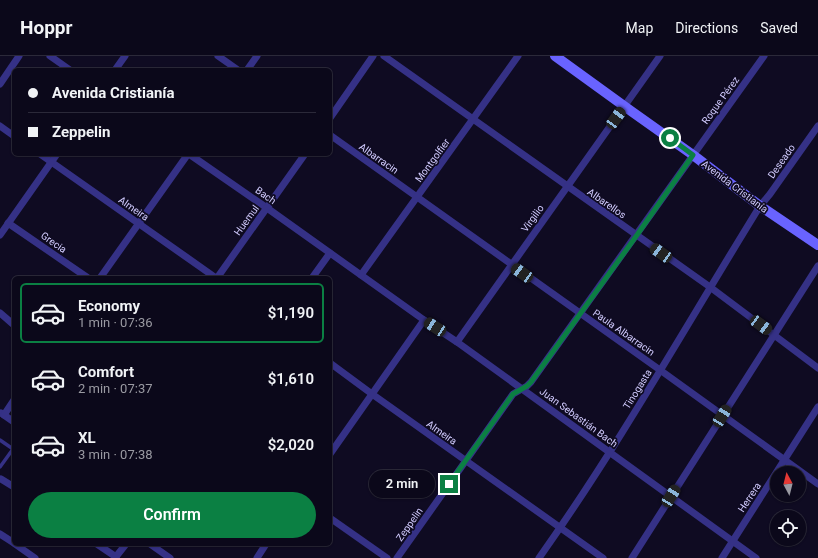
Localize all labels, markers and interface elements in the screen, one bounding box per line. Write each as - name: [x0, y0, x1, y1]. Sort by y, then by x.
- text: Hoppr: [20, 16, 72, 39]
- text: Map: [626, 20, 653, 36]
- text: Directions: [675, 20, 738, 36]
- text: Saved: [760, 20, 798, 36]
- street label: Roque Pérez: [700, 74, 741, 126]
- text: Avenida Cristianía: [52, 84, 174, 102]
- car: [604, 105, 628, 131]
- text: Zeppelin: [52, 123, 110, 141]
- route start: [661, 129, 679, 147]
- street label: Montgolfier: [413, 136, 452, 184]
- street label: Albarracin: [357, 141, 400, 176]
- street label: Deseado: [766, 142, 797, 180]
- street label: Avenida Cristianía: [699, 158, 770, 215]
- street label: Bach: [253, 184, 278, 206]
- street label: Albarellos: [585, 186, 628, 221]
- street label: Almeira: [117, 194, 151, 223]
- street label: Virgilio: [519, 202, 546, 234]
- street label: Huemul: [232, 203, 261, 238]
- street label: Grecia: [39, 230, 69, 255]
- car: [648, 241, 674, 265]
- car: [509, 261, 535, 285]
- icon: car: [30, 295, 66, 331]
- text: Economy: [78, 297, 140, 315]
- text: $1,190: [268, 304, 314, 322]
- street label: Paula Albarracin: [591, 307, 657, 358]
- car: [748, 313, 774, 337]
- text: 1 min · 07:36: [78, 315, 153, 330]
- car: [422, 315, 448, 339]
- icon: car: [30, 361, 66, 397]
- text: Comfort: [78, 363, 134, 381]
- street label: Tinogasta: [621, 367, 654, 411]
- text: $1,610: [268, 370, 314, 388]
- text: 2 min · 07:37: [78, 381, 153, 396]
- street label: Juan Sebastián Bach: [538, 385, 620, 449]
- car: [711, 403, 733, 429]
- street label: Almeira: [425, 418, 459, 447]
- icon: car: [30, 427, 66, 463]
- text: XL: [78, 429, 96, 447]
- text: $2,020: [268, 436, 314, 454]
- text: 3 min · 07:38: [78, 447, 153, 462]
- north arrow: [770, 466, 806, 502]
- map controls: [770, 466, 806, 546]
- callout: 2 min: [369, 470, 435, 498]
- route end: [440, 475, 458, 493]
- text: 2 min: [386, 476, 418, 491]
- street label: Herrera: [736, 480, 763, 514]
- car: [660, 483, 682, 509]
- button: Confirm: [28, 492, 316, 538]
- street label: Zeppelin: [394, 506, 425, 543]
- button: locate: [770, 510, 806, 546]

